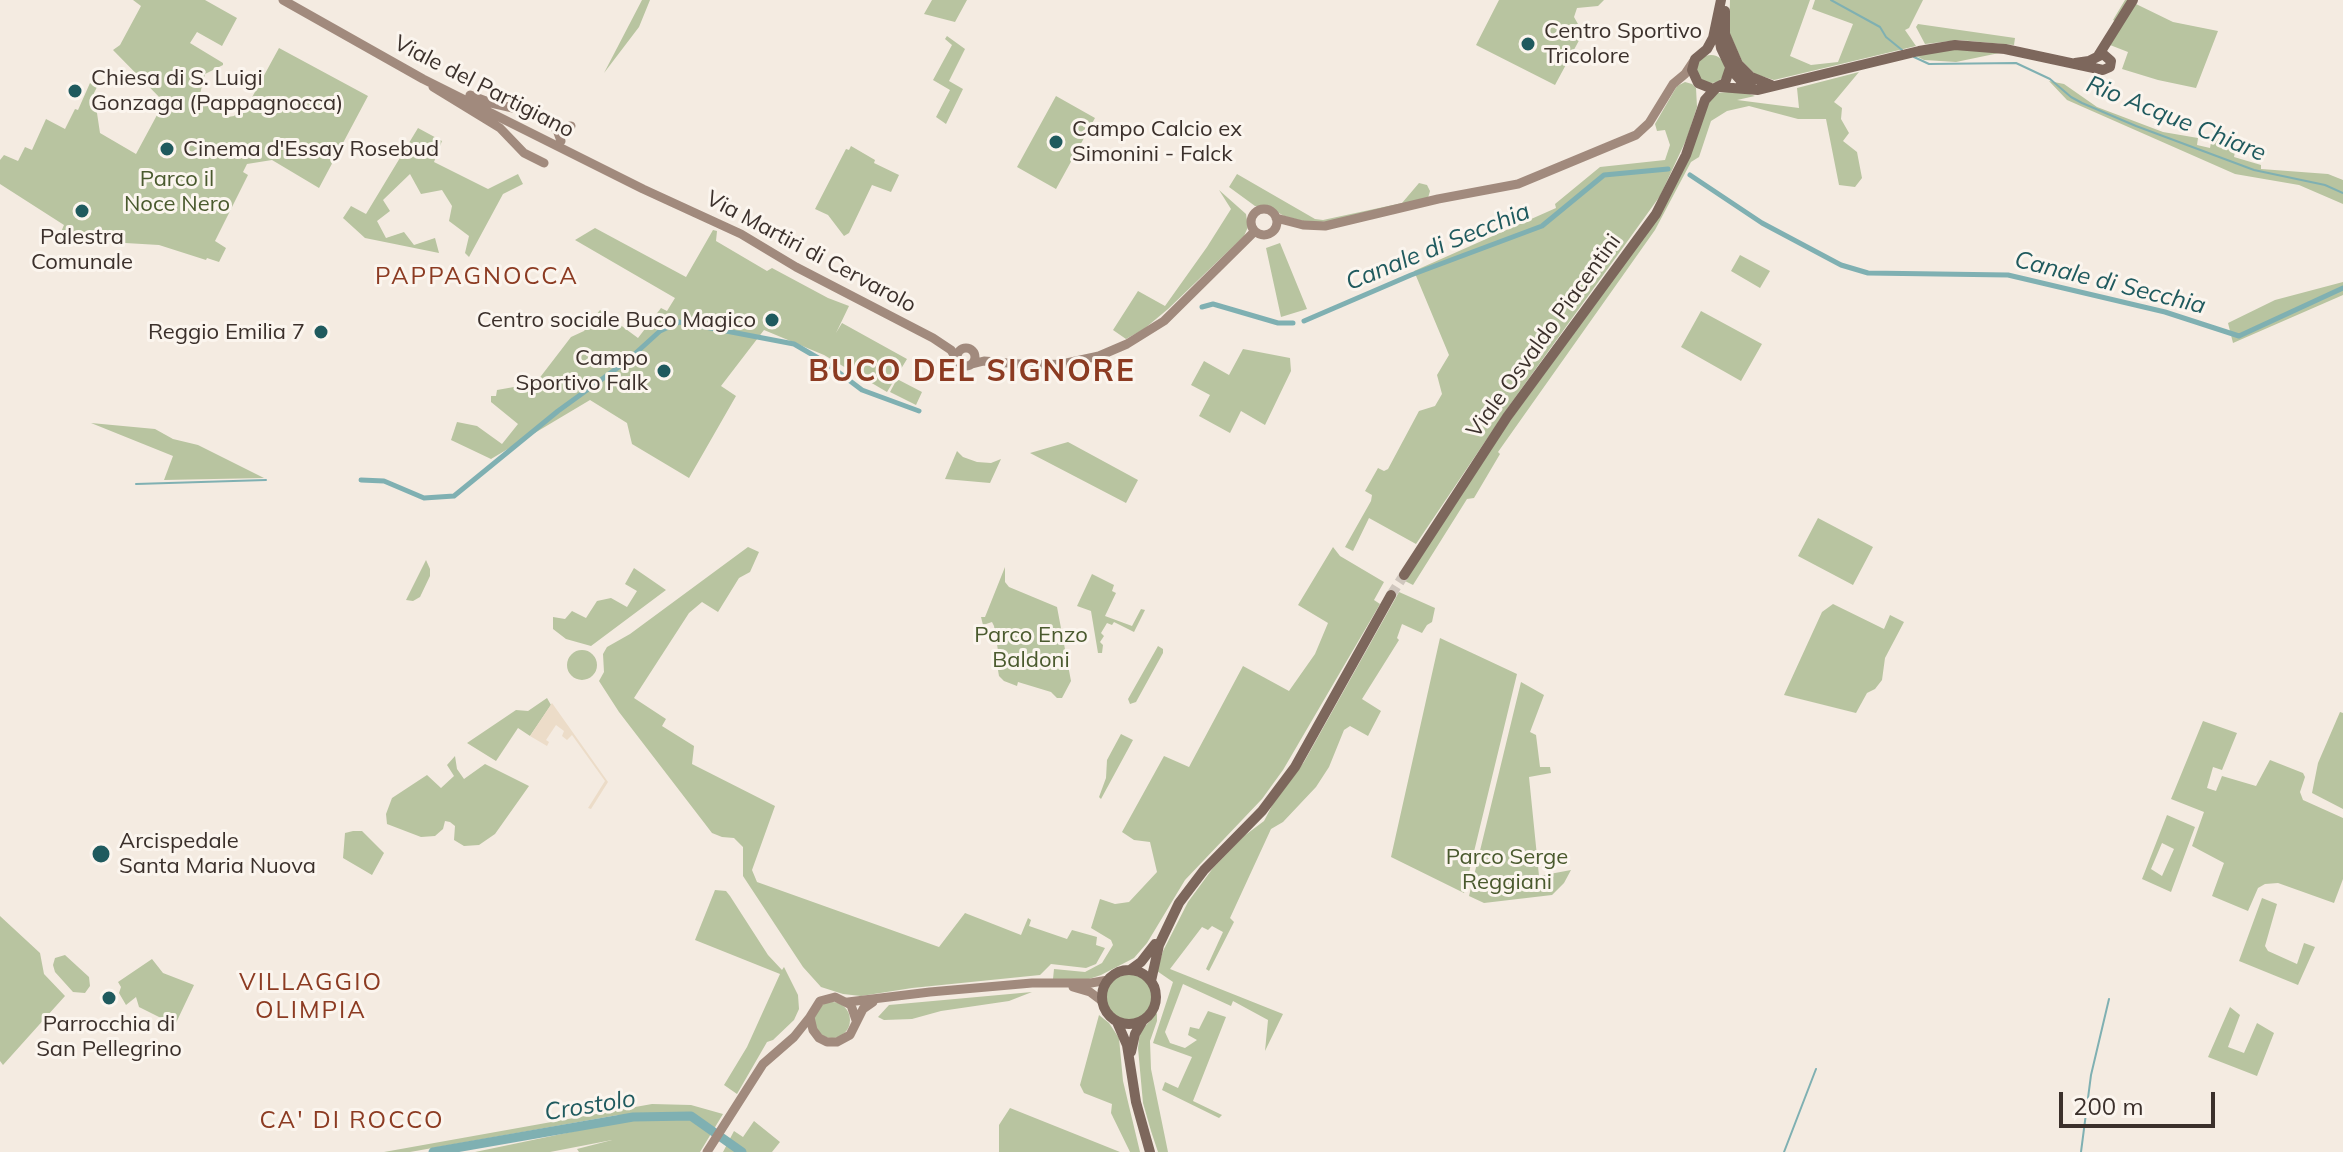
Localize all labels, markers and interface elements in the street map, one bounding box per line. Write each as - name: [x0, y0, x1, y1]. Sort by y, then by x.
- place label: Centro Sportivo Tricolore: [1544, 18, 1702, 70]
- street label: Viale del Partigiano: [390, 30, 578, 144]
- marker: Centro Sportivo Tricolore: [1519, 35, 1537, 53]
- place label: Chiesa di S. Luigi Gonzaga (Pappagnocca): [91, 65, 343, 116]
- water label: Rio Acque Chiare: [2082, 70, 2270, 168]
- marker: Chiesa di S. Luigi Gonzaga (Pappagnocca): [66, 82, 84, 100]
- place label: Campo Calcio ex Simonini - Falck: [1072, 116, 1242, 168]
- marker: Campo Calcio ex Simonini - Falck: [1047, 133, 1065, 151]
- place label: Cinema d'Essay Rosebud: [183, 136, 439, 162]
- marker: Cinema d'Essay Rosebud: [158, 140, 176, 158]
- park label: Parco il Noce Nero: [124, 166, 230, 218]
- street label: Via Martiri di Cervarolo: [701, 185, 921, 319]
- water label: Canale di Secchia: [1342, 197, 1534, 297]
- marker: Palestra Comunale: [73, 202, 91, 220]
- place label: Palestra Comunale: [31, 224, 133, 276]
- street label: Viale Osvaldo Piacentini: [1461, 229, 1627, 443]
- water label: Canale di Secchia: [2011, 245, 2209, 321]
- district label: PAPPAGNOCCA: [375, 263, 579, 291]
- place label: Centro sociale Buco Magico: [477, 307, 756, 333]
- marker: Centro sociale Buco Magico: [763, 311, 781, 329]
- place label: Reggio Emilia 7: [148, 319, 305, 345]
- marker: Reggio Emilia 7: [312, 323, 330, 341]
- place label: Campo Sportivo Falk: [516, 345, 648, 396]
- district label: BUCO DEL SIGNORE: [808, 354, 1136, 390]
- marker: Campo Sportivo Falk: [655, 362, 673, 380]
- park label: Parco Enzo Baldoni: [974, 622, 1088, 674]
- place label: Arcispedale Santa Maria Nuova: [119, 828, 316, 880]
- marker: Arcispedale Santa Maria Nuova: [90, 843, 112, 865]
- park label: Parco Serge Reggiani: [1446, 844, 1568, 896]
- district label: VILLAGGIO OLIMPIA: [239, 969, 383, 1025]
- marker: Parrocchia di San Pellegrino: [100, 989, 118, 1007]
- place label: Parrocchia di San Pellegrino: [36, 1011, 182, 1062]
- scale bar: [2063, 1076, 2219, 1126]
- water label: Crostolo: [542, 1085, 638, 1127]
- text: 200 m: [2073, 1091, 2144, 1121]
- district label: CA' DI ROCCO: [260, 1107, 444, 1135]

